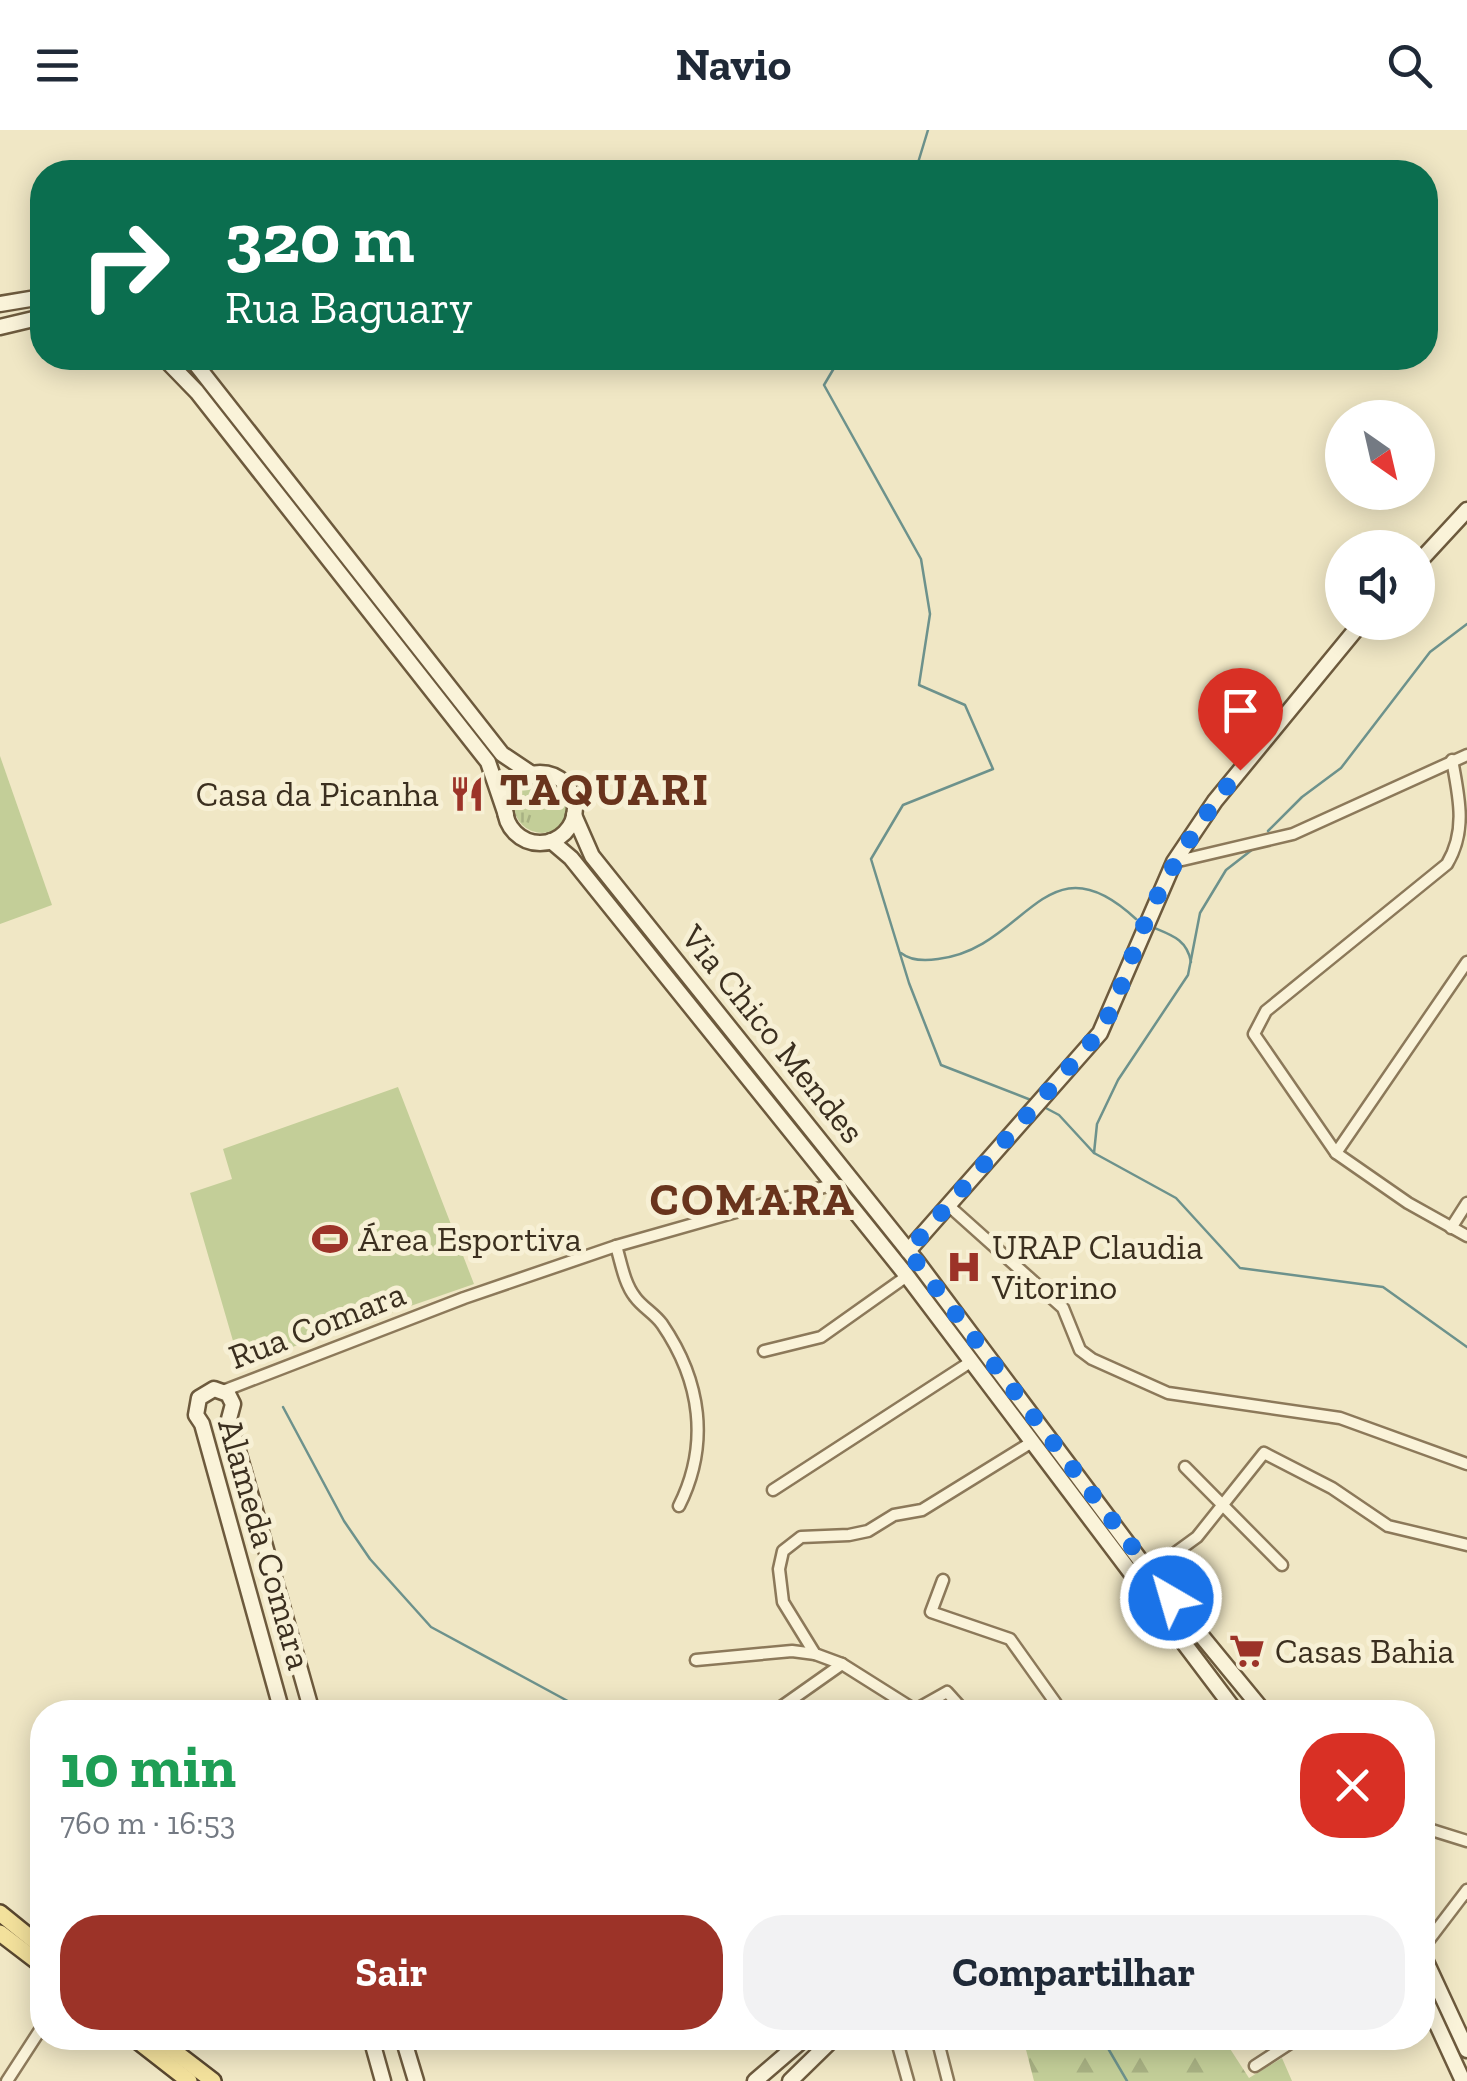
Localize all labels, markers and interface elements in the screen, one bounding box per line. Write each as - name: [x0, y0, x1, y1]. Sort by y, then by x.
- icon: menu: [30, 38, 85, 93]
- text: Navio: [676, 38, 791, 92]
- icon: search: [1382, 38, 1437, 93]
- text: 320 m: [225, 196, 415, 280]
- icon: right: [60, 200, 190, 330]
- text: Rua Baguary: [225, 281, 472, 335]
- north arrow: [1325, 400, 1435, 510]
- map controls: [1325, 400, 1435, 640]
- button: sound: [1325, 530, 1435, 640]
- pin: [1198, 668, 1283, 771]
- icon: arrive: [1213, 683, 1268, 738]
- district label: TAQUARI: [499, 763, 711, 817]
- place label: Casa da Picanha: [196, 773, 439, 815]
- restaurant icon: Casa da Picanha: [448, 775, 486, 813]
- street label: Via Chico Mendes: [672, 916, 874, 1151]
- district label: COMARA: [650, 1173, 856, 1227]
- place label: Área Esportiva: [358, 1218, 582, 1260]
- sports icon: Área Esportiva: [311, 1220, 349, 1258]
- place label: URAP Claudia Vitorino: [991, 1226, 1203, 1308]
- hospital icon: URAP Claudia Vitorino: [945, 1248, 983, 1286]
- street label: Rua Comara: [223, 1272, 411, 1378]
- street label: Alameda Comara: [209, 1414, 321, 1674]
- position arrow: [1119, 1546, 1223, 1650]
- place label: Casas Bahia: [1275, 1630, 1454, 1672]
- supermarket icon: Casas Bahia: [1228, 1632, 1266, 1670]
- text: 10 min: [60, 1730, 236, 1802]
- button: close: [1300, 1733, 1405, 1838]
- text: 760 m · 16:53: [60, 1804, 235, 1842]
- button: Sair: [60, 1915, 723, 2030]
- button: Compartilhar: [743, 1915, 1405, 2030]

